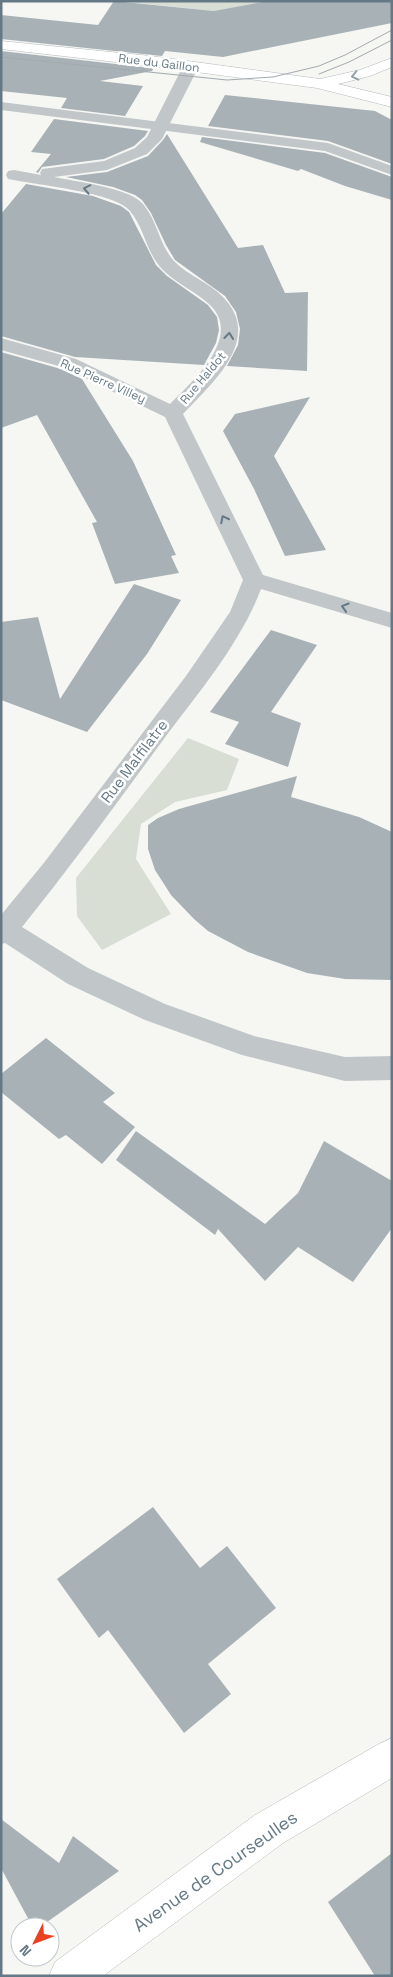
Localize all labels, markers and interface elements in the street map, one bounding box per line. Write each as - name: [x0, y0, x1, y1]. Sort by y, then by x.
- street label: Rue du Gaillon: [117, 50, 201, 76]
- one-way arrow: [351, 70, 360, 81]
- one-way arrow: [82, 185, 91, 195]
- one-way arrow: [223, 331, 234, 339]
- street label: Rue Haldot: [177, 349, 229, 407]
- street label: Rue Pierre Villey: [58, 355, 148, 407]
- one-way arrow: [220, 516, 230, 525]
- one-way arrow: [341, 602, 350, 612]
- street label: Rue Malfilatre: [96, 715, 172, 806]
- street label: Avenue de Courseulles: [128, 1806, 302, 1936]
- north arrow: [10, 1917, 60, 1967]
- text: N: [16, 1941, 35, 1960]

